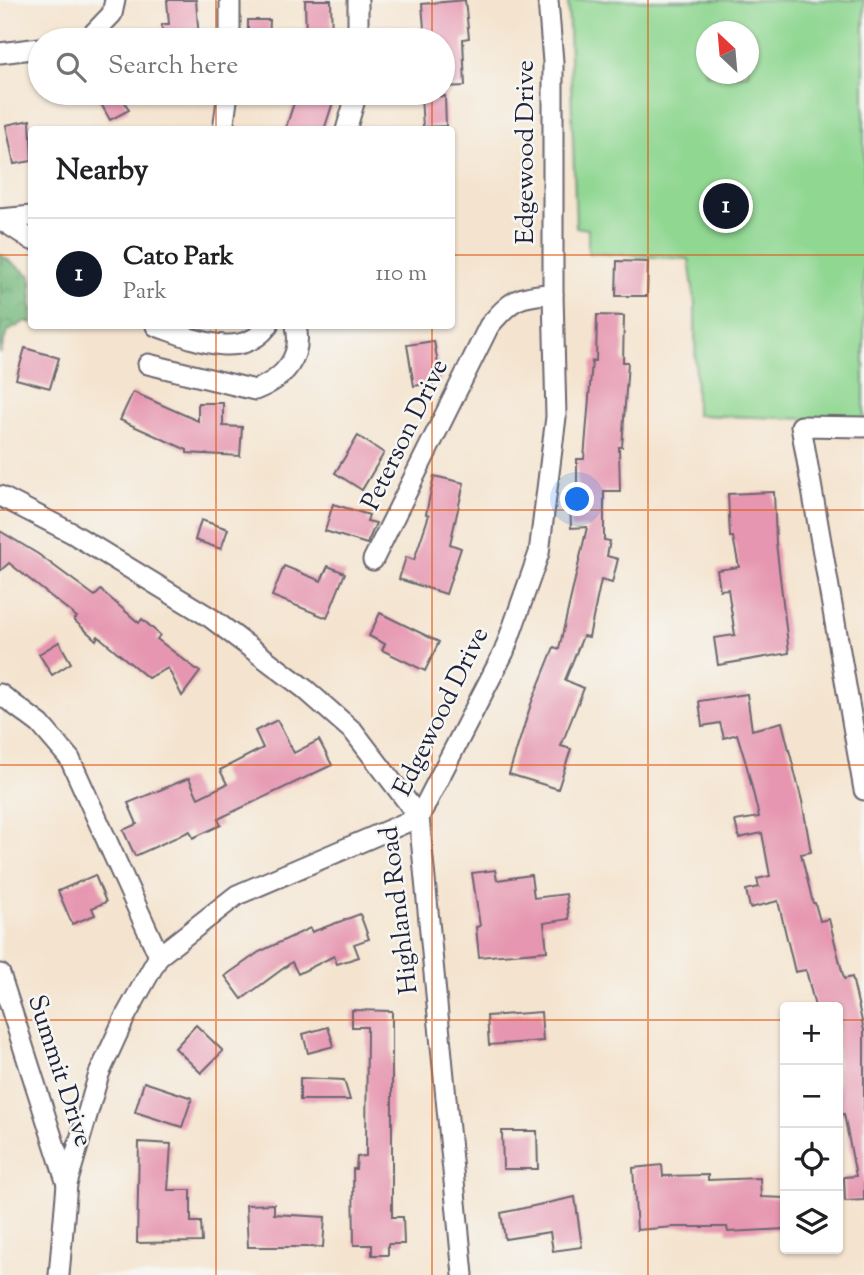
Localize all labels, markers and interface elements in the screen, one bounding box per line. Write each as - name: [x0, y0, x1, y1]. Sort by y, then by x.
- north arrow: [696, 21, 759, 84]
- search box: [28, 28, 455, 105]
- icon: search: [52, 48, 90, 86]
- text: Search here: [108, 48, 238, 85]
- street label: Edgewood Drive: [508, 60, 545, 244]
- text: Nearby: [56, 150, 148, 193]
- pin: 1: [703, 180, 749, 232]
- text: Cato Park: [123, 239, 234, 276]
- text: 1: [75, 258, 83, 291]
- text: 110 m: [376, 258, 427, 291]
- text: Park: [123, 276, 167, 309]
- street label: Peterson Drive: [353, 353, 459, 517]
- your location: [560, 482, 594, 516]
- street label: Edgewood Drive: [385, 621, 499, 803]
- street label: Highland Road: [371, 824, 429, 996]
- street label: Summit Drive: [17, 990, 101, 1152]
- map controls: [780, 1002, 843, 1254]
- button: +: [780, 1002, 843, 1065]
- button: −: [780, 1065, 843, 1128]
- button: locate: [780, 1128, 843, 1191]
- button: layers: [780, 1191, 843, 1254]

